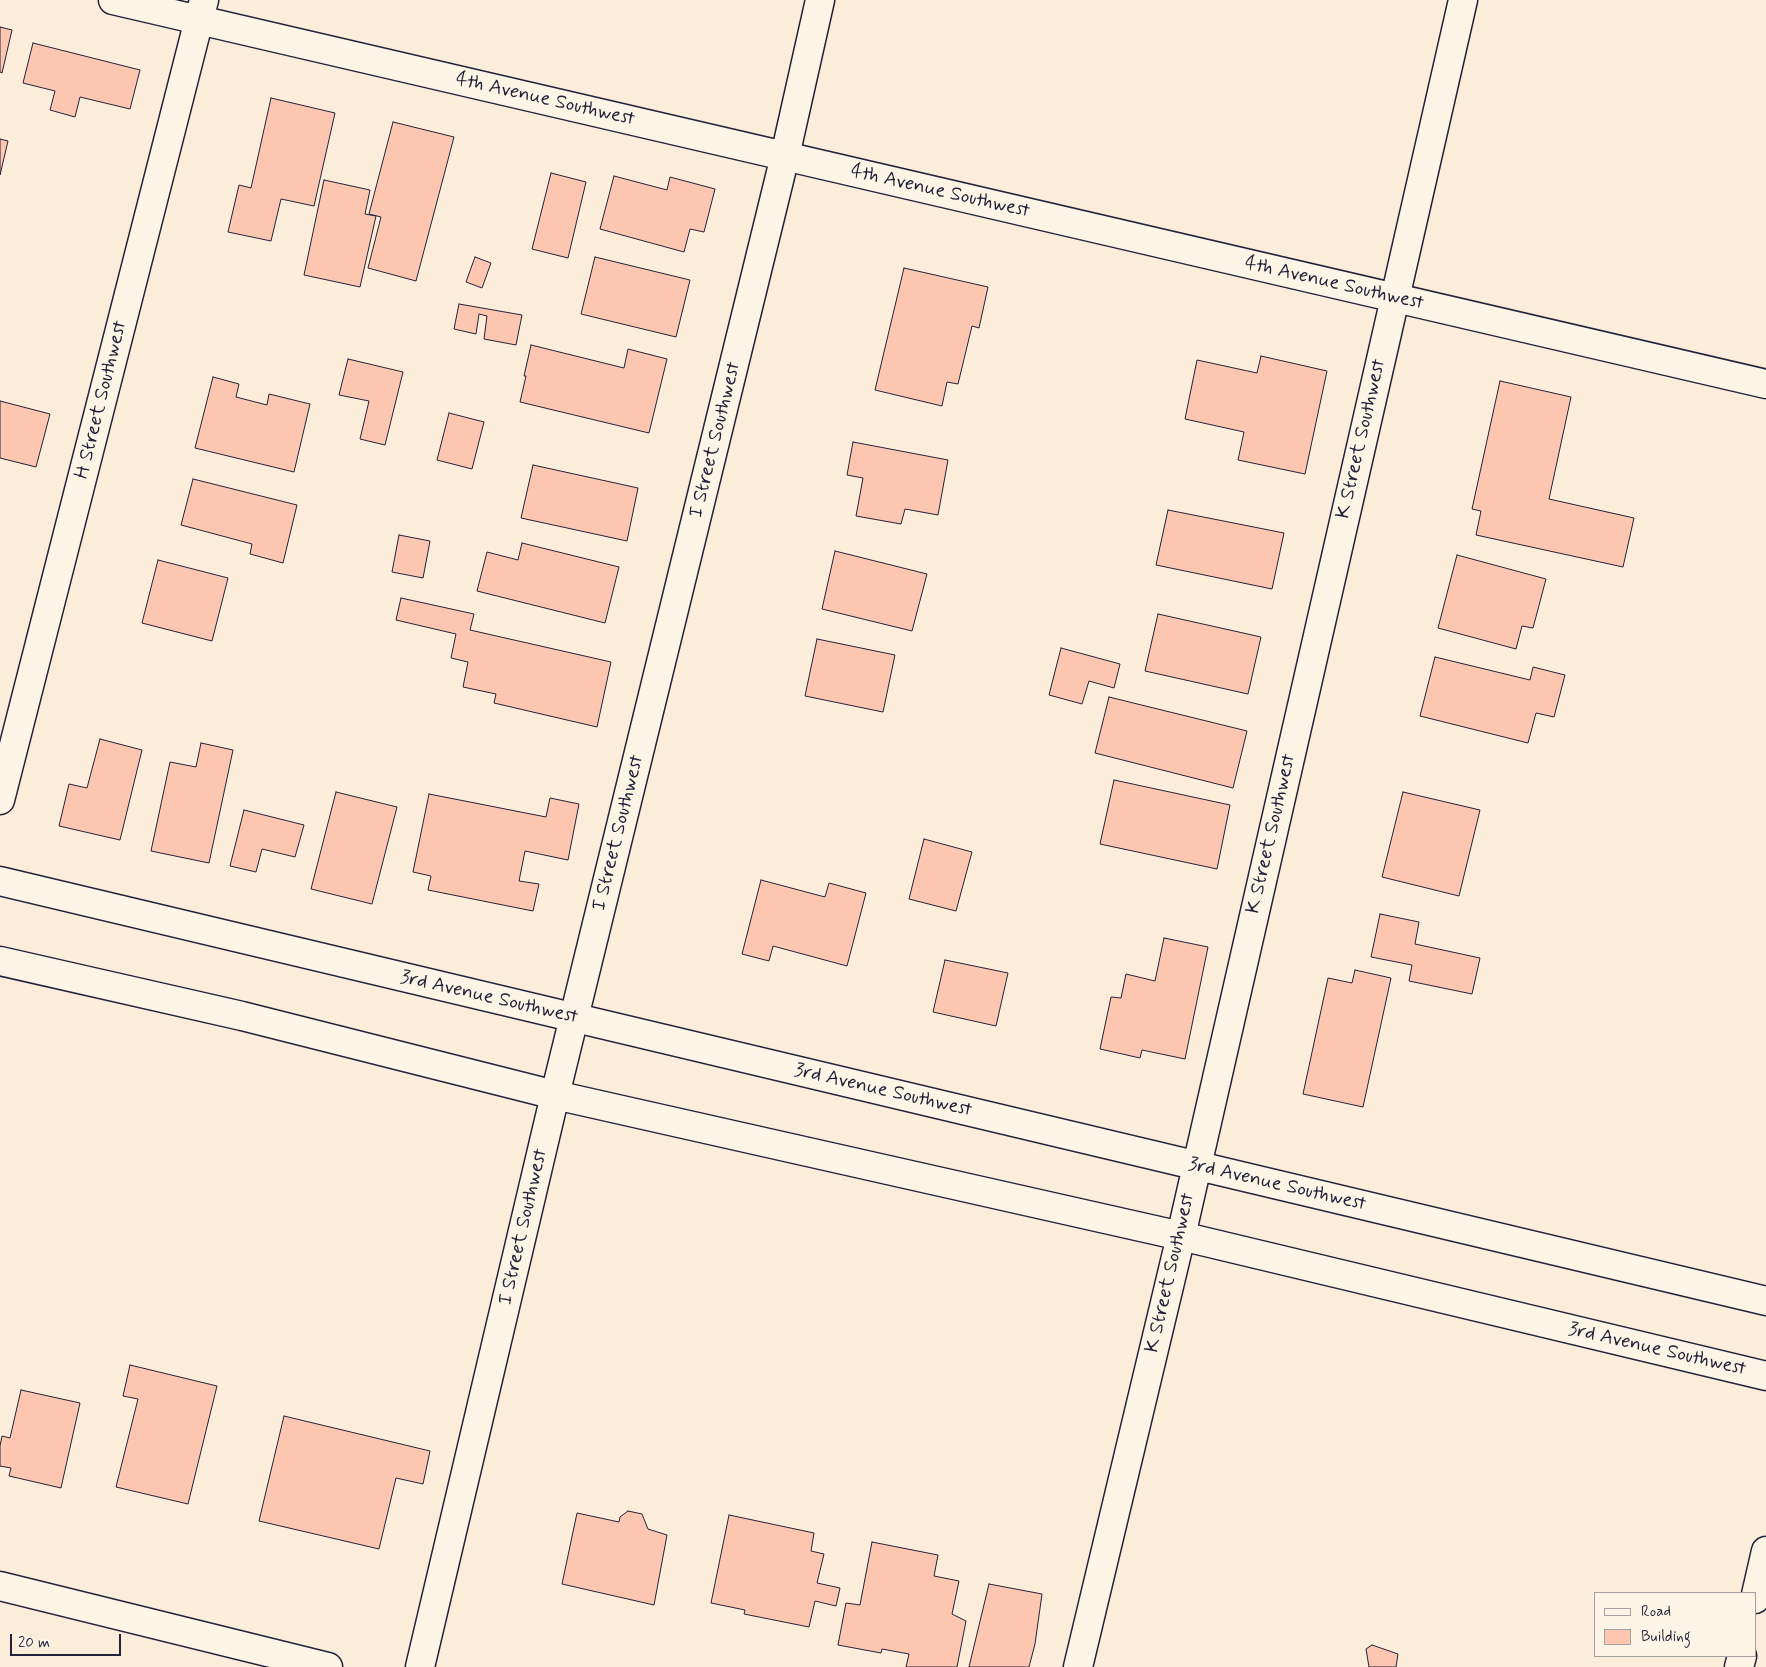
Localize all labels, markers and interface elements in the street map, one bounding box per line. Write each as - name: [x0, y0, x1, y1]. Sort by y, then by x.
- street label: 4th Avenue Southwest: [453, 68, 637, 132]
- street label: 4th Avenue Southwest: [848, 160, 1032, 224]
- street label: 4th Avenue Southwest: [1242, 252, 1426, 316]
- street label: H Street Southwest: [71, 318, 133, 482]
- street label: K Street Southwest: [1332, 357, 1392, 521]
- street label: I Street Southwest: [685, 360, 747, 520]
- street label: K Street Southwest: [1242, 752, 1302, 916]
- street label: I Street Southwest: [588, 753, 650, 913]
- street label: 3rd Avenue Southwest: [398, 966, 580, 1030]
- street label: 3rd Avenue Southwest: [792, 1059, 974, 1123]
- street label: I Street Southwest: [494, 1147, 554, 1307]
- street label: 3rd Avenue Southwest: [1186, 1153, 1368, 1217]
- street label: K Street Southwest: [1141, 1191, 1201, 1355]
- street label: 3rd Avenue Southwest: [1566, 1318, 1748, 1382]
- legend: [1594, 1592, 1756, 1657]
- text: Road: [1641, 1602, 1671, 1622]
- scale bar: [12, 1624, 124, 1656]
- text: Building: [1641, 1627, 1691, 1647]
- text: 20 m: [18, 1633, 50, 1653]

